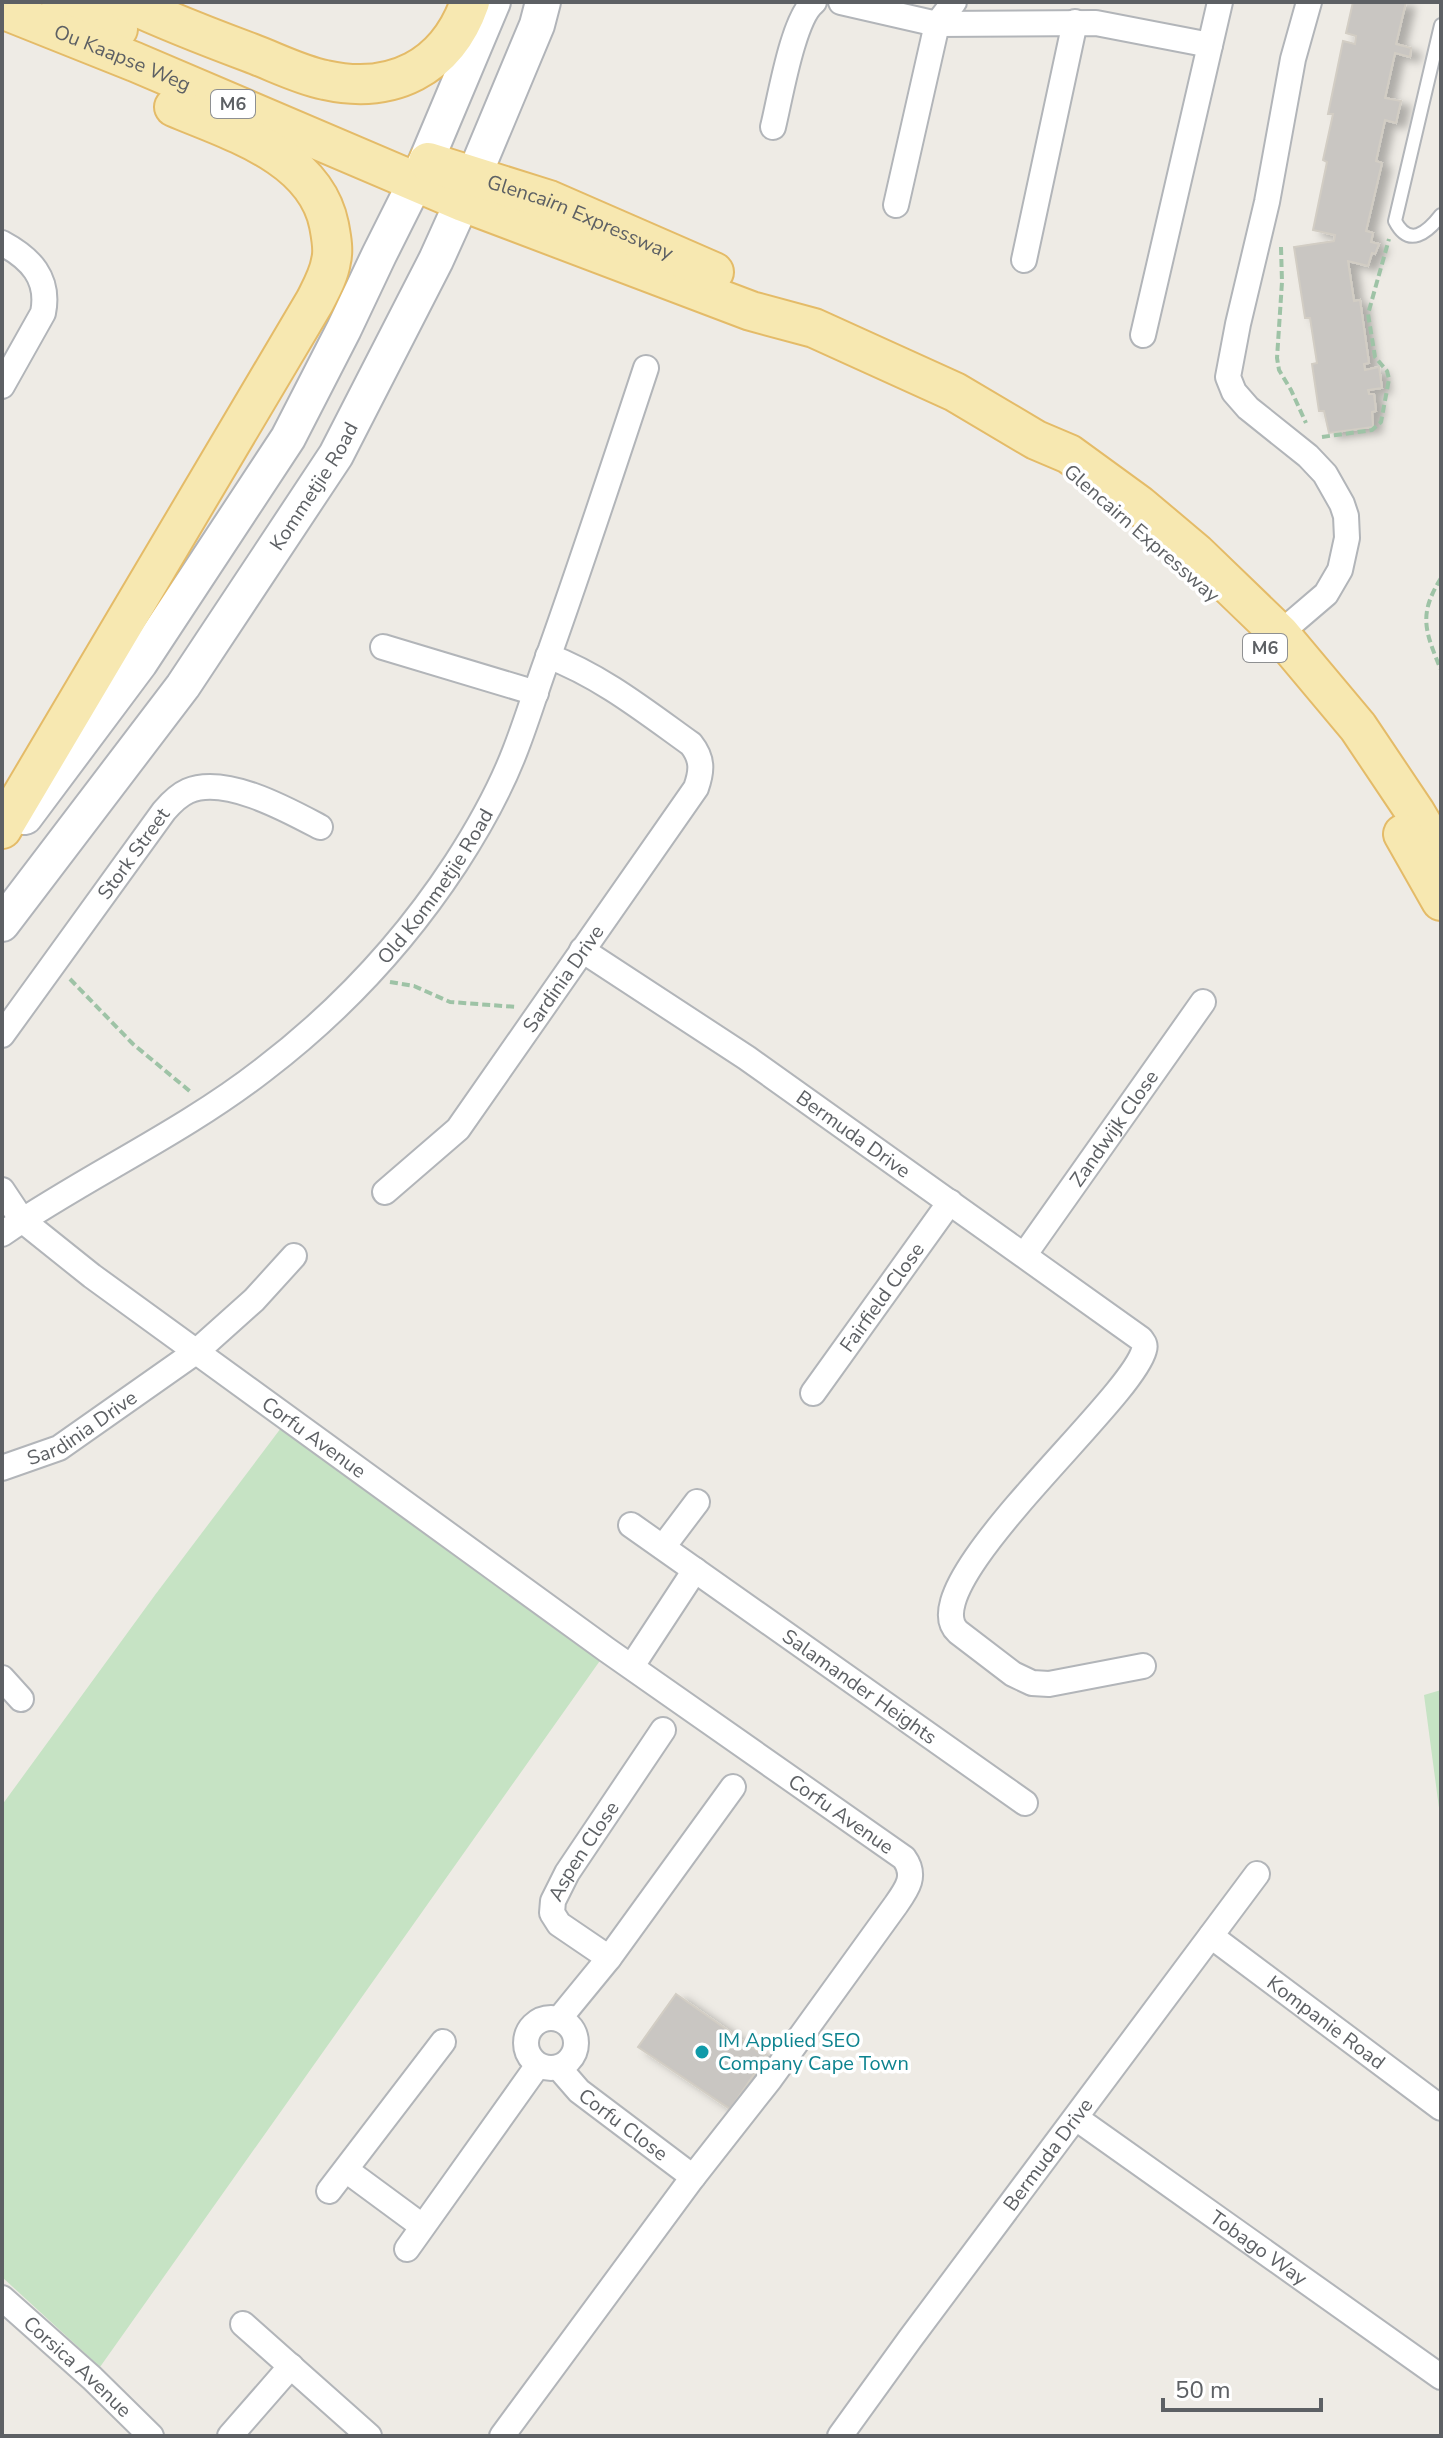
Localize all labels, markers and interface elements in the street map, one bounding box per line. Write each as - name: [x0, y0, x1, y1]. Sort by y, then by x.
- street label: Ou Kaapse Weg: [50, 18, 195, 98]
- road number: M6: [211, 90, 255, 118]
- street label: Glencairn Expressway: [484, 168, 678, 267]
- street label: Kommetjie Road: [264, 418, 365, 556]
- street label: Glencairn Expressway: [1058, 458, 1226, 609]
- road number: M6: [1243, 634, 1287, 662]
- street label: Stork Street: [91, 802, 177, 905]
- street label: Old Kommetjie Road: [371, 804, 500, 970]
- street label: Sardinia Drive: [516, 920, 610, 1038]
- street label: Zandwijk Close: [1064, 1065, 1165, 1192]
- street label: Bermuda Drive: [791, 1084, 916, 1184]
- street label: Fairfield Close: [834, 1237, 931, 1358]
- street label: Sardinia Drive: [23, 1384, 143, 1472]
- street label: Corfu Avenue: [256, 1391, 371, 1485]
- street label: Salamander Heights: [777, 1623, 942, 1751]
- street label: Corfu Avenue: [783, 1768, 899, 1861]
- street label: Aspen Close: [542, 1796, 625, 1906]
- street label: Kompanie Road: [1261, 1970, 1391, 2076]
- place label: IM Applied SEO Company Cape Town: [718, 2027, 909, 2077]
- marker: IM Applied SEO Company Cape Town: [693, 2043, 711, 2061]
- street label: Corfu Close: [573, 2082, 673, 2167]
- street label: Bermuda Drive: [997, 2093, 1099, 2217]
- street label: Tobago Way: [1204, 2204, 1313, 2292]
- street label: Corsica Avenue: [17, 2310, 137, 2424]
- scale bar: [1163, 2362, 1321, 2412]
- text: 50 m: [1175, 2374, 1231, 2406]

